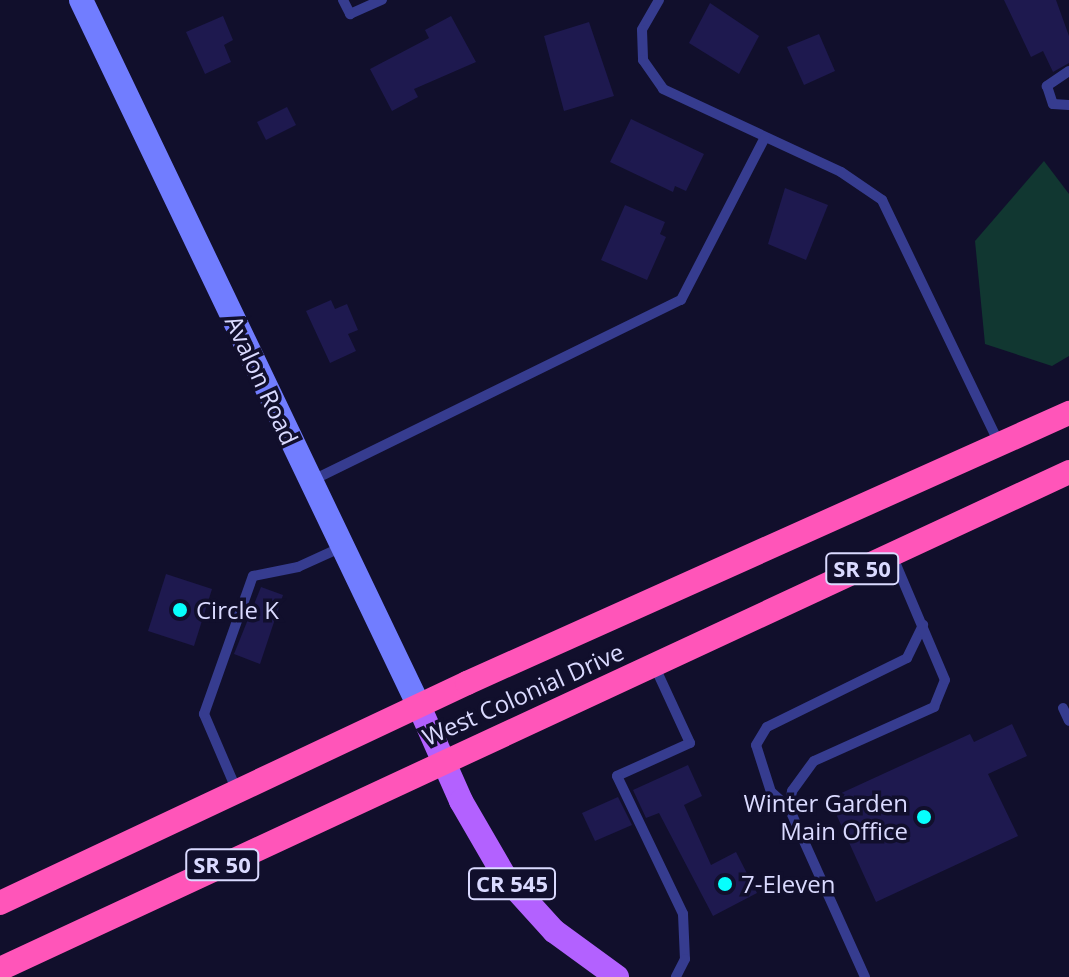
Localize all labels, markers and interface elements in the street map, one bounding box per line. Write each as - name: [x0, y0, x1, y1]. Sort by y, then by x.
- street label: Avalon Road: [220, 311, 304, 449]
- road number: SR 50: [824, 551, 900, 587]
- place label: Circle K: [196, 596, 279, 624]
- marker: Circle K: [171, 601, 189, 619]
- street label: West Colonial Drive: [418, 637, 628, 751]
- place label: Winter Garden Main Office: [744, 789, 908, 845]
- marker: Winter Garden Main Office: [915, 808, 933, 826]
- road number: SR 50: [184, 847, 260, 883]
- road number: CR 545: [468, 866, 556, 902]
- place label: 7-Eleven: [741, 870, 836, 898]
- marker: 7-Eleven: [716, 875, 734, 893]

